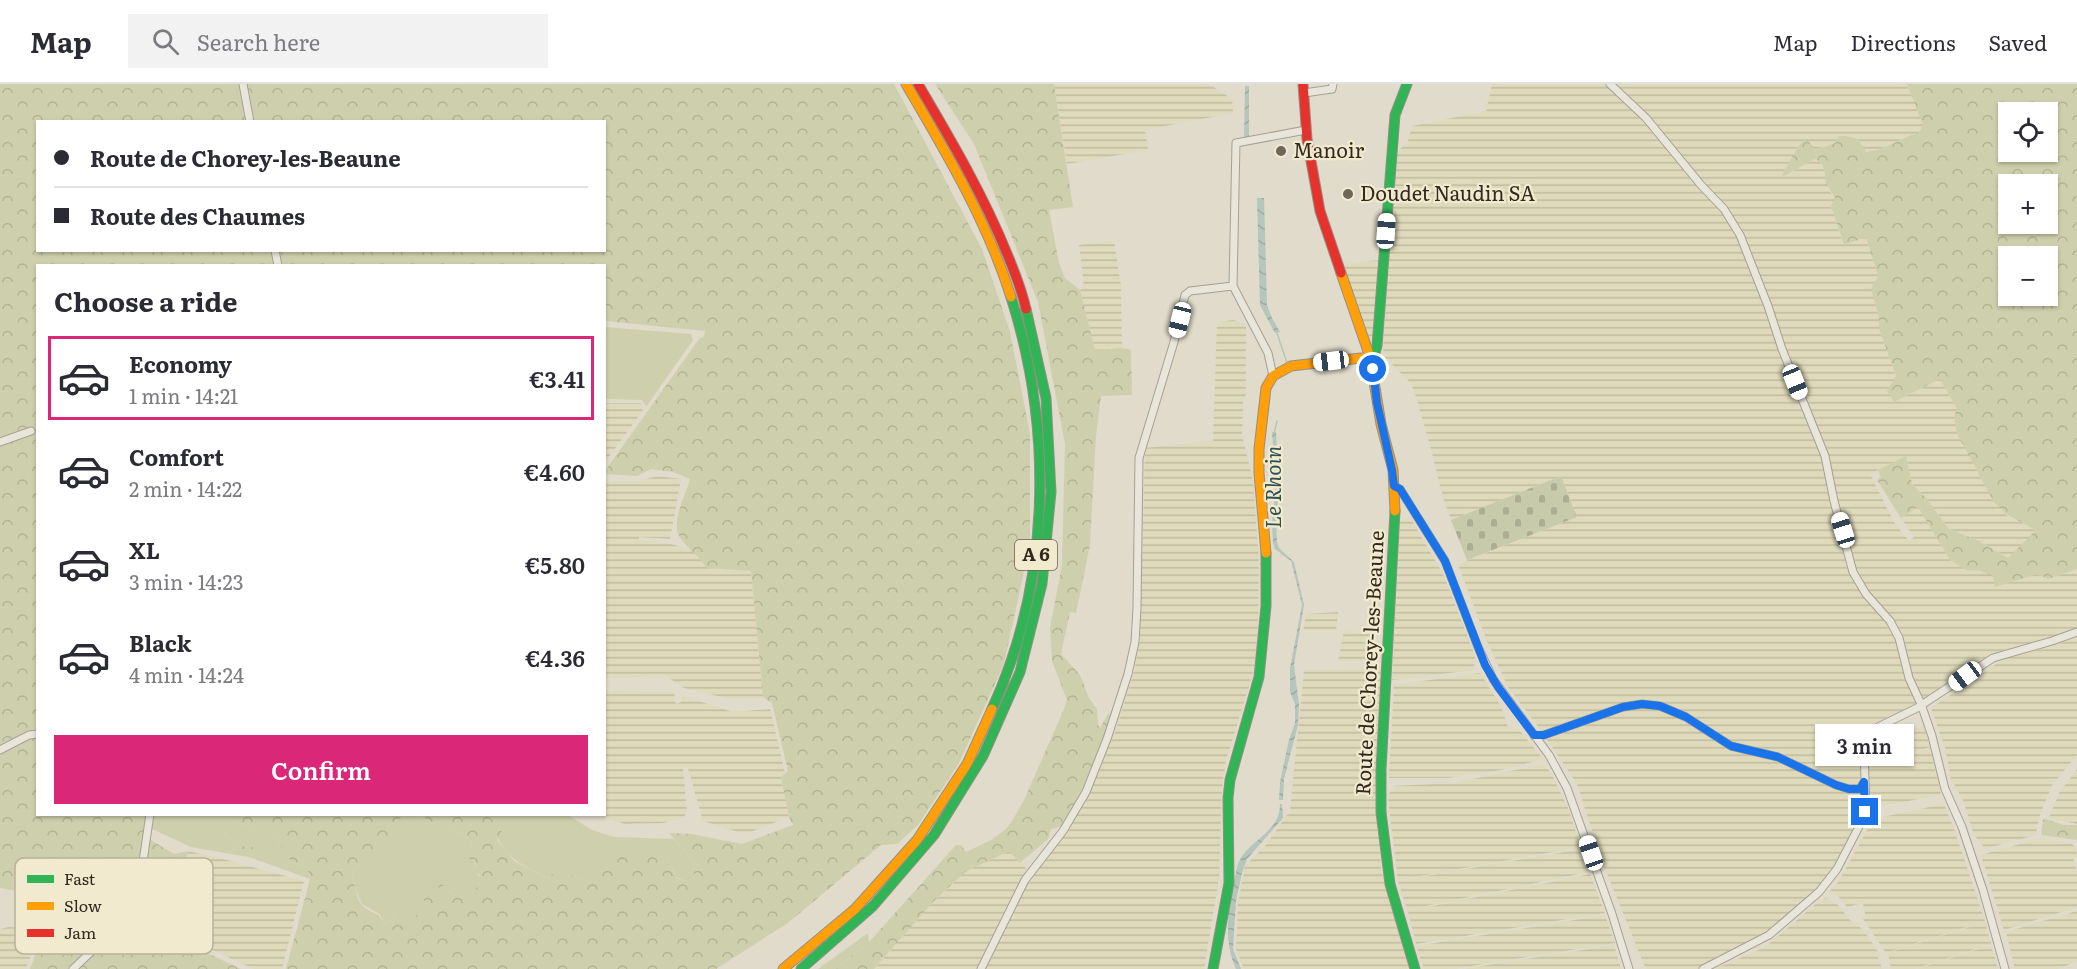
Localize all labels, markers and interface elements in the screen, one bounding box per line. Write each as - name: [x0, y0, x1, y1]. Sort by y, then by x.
- search box: [128, 14, 548, 68]
- text: Map: [30, 20, 92, 62]
- icon: search: [149, 25, 182, 58]
- text: Search here: [197, 25, 320, 58]
- text: Map: [1773, 26, 1818, 57]
- text: Directions: [1851, 26, 1956, 57]
- text: Saved: [1989, 26, 2047, 57]
- map controls: [1998, 102, 2058, 306]
- button: locate: [1998, 102, 2058, 162]
- place label: Manoir: [1293, 134, 1365, 164]
- text: Route de Chorey-les-Beaune: [90, 141, 401, 174]
- marker: Manoir: [1274, 144, 1288, 158]
- button: +: [1998, 174, 2058, 234]
- place label: Doudet Naudin SA: [1360, 177, 1535, 207]
- marker: Doudet Naudin SA: [1341, 187, 1355, 201]
- text: Route des Chaumes: [90, 199, 305, 232]
- car: [1376, 212, 1396, 250]
- button: −: [1998, 246, 2058, 306]
- text: Choose a ride: [54, 280, 237, 320]
- car: [1167, 300, 1193, 340]
- text: Economy: [129, 347, 232, 380]
- car: [1312, 350, 1350, 372]
- icon: car: [57, 351, 111, 405]
- route start: [1359, 355, 1386, 382]
- text: €3.41: [529, 362, 585, 395]
- car: [1780, 362, 1810, 402]
- text: 1 min · 14:21: [129, 380, 238, 410]
- text: Comfort: [129, 440, 224, 473]
- icon: car: [57, 444, 111, 498]
- water label: Le Rhoin: [1256, 445, 1287, 528]
- text: €4.60: [524, 455, 585, 488]
- text: 2 min · 14:22: [129, 473, 242, 503]
- car: [1829, 510, 1857, 550]
- street label: Route de Chorey-les-Beaune: [1346, 530, 1390, 796]
- text: XL: [129, 533, 160, 566]
- icon: car: [57, 537, 111, 591]
- road number: A 6: [1015, 540, 1057, 570]
- text: €5.80: [525, 548, 585, 581]
- text: 3 min · 14:23: [129, 566, 244, 596]
- text: Black: [129, 626, 191, 659]
- icon: car: [57, 630, 111, 684]
- text: €4.36: [525, 641, 585, 674]
- car: [1945, 658, 1985, 694]
- text: 4 min · 14:24: [129, 659, 244, 689]
- callout: 3 min: [1816, 725, 1914, 767]
- text: 3 min: [1837, 730, 1892, 760]
- button: Confirm: [54, 735, 588, 804]
- route end: [1851, 798, 1878, 825]
- car: [1577, 833, 1605, 873]
- legend: [15, 858, 213, 954]
- text: Fast: [64, 866, 96, 890]
- text: Slow: [64, 893, 102, 917]
- text: Jam: [64, 920, 97, 944]

